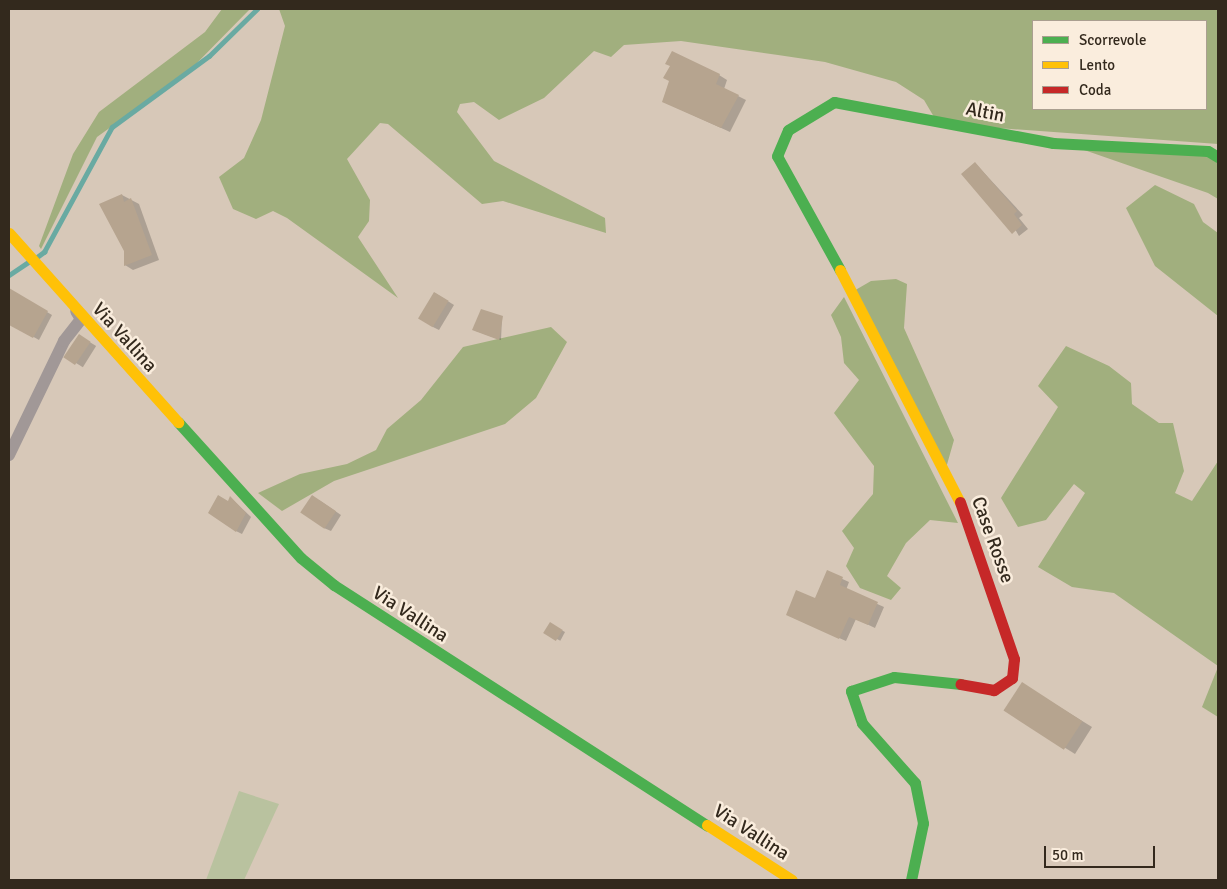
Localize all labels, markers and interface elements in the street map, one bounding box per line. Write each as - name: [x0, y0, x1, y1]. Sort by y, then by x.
- legend: [1032, 20, 1207, 110]
- text: Scorrevole: [1079, 31, 1146, 49]
- text: Lento: [1079, 56, 1115, 74]
- text: Coda: [1079, 81, 1111, 99]
- street label: Altin: [964, 98, 1006, 128]
- street label: Via Vallina: [87, 299, 161, 377]
- street label: Case Rosse: [966, 494, 1018, 586]
- street label: Via Vallina: [368, 582, 452, 648]
- street label: Via Vallina: [709, 800, 793, 866]
- scale bar: [1047, 836, 1158, 868]
- text: 50 m: [1052, 846, 1083, 864]

